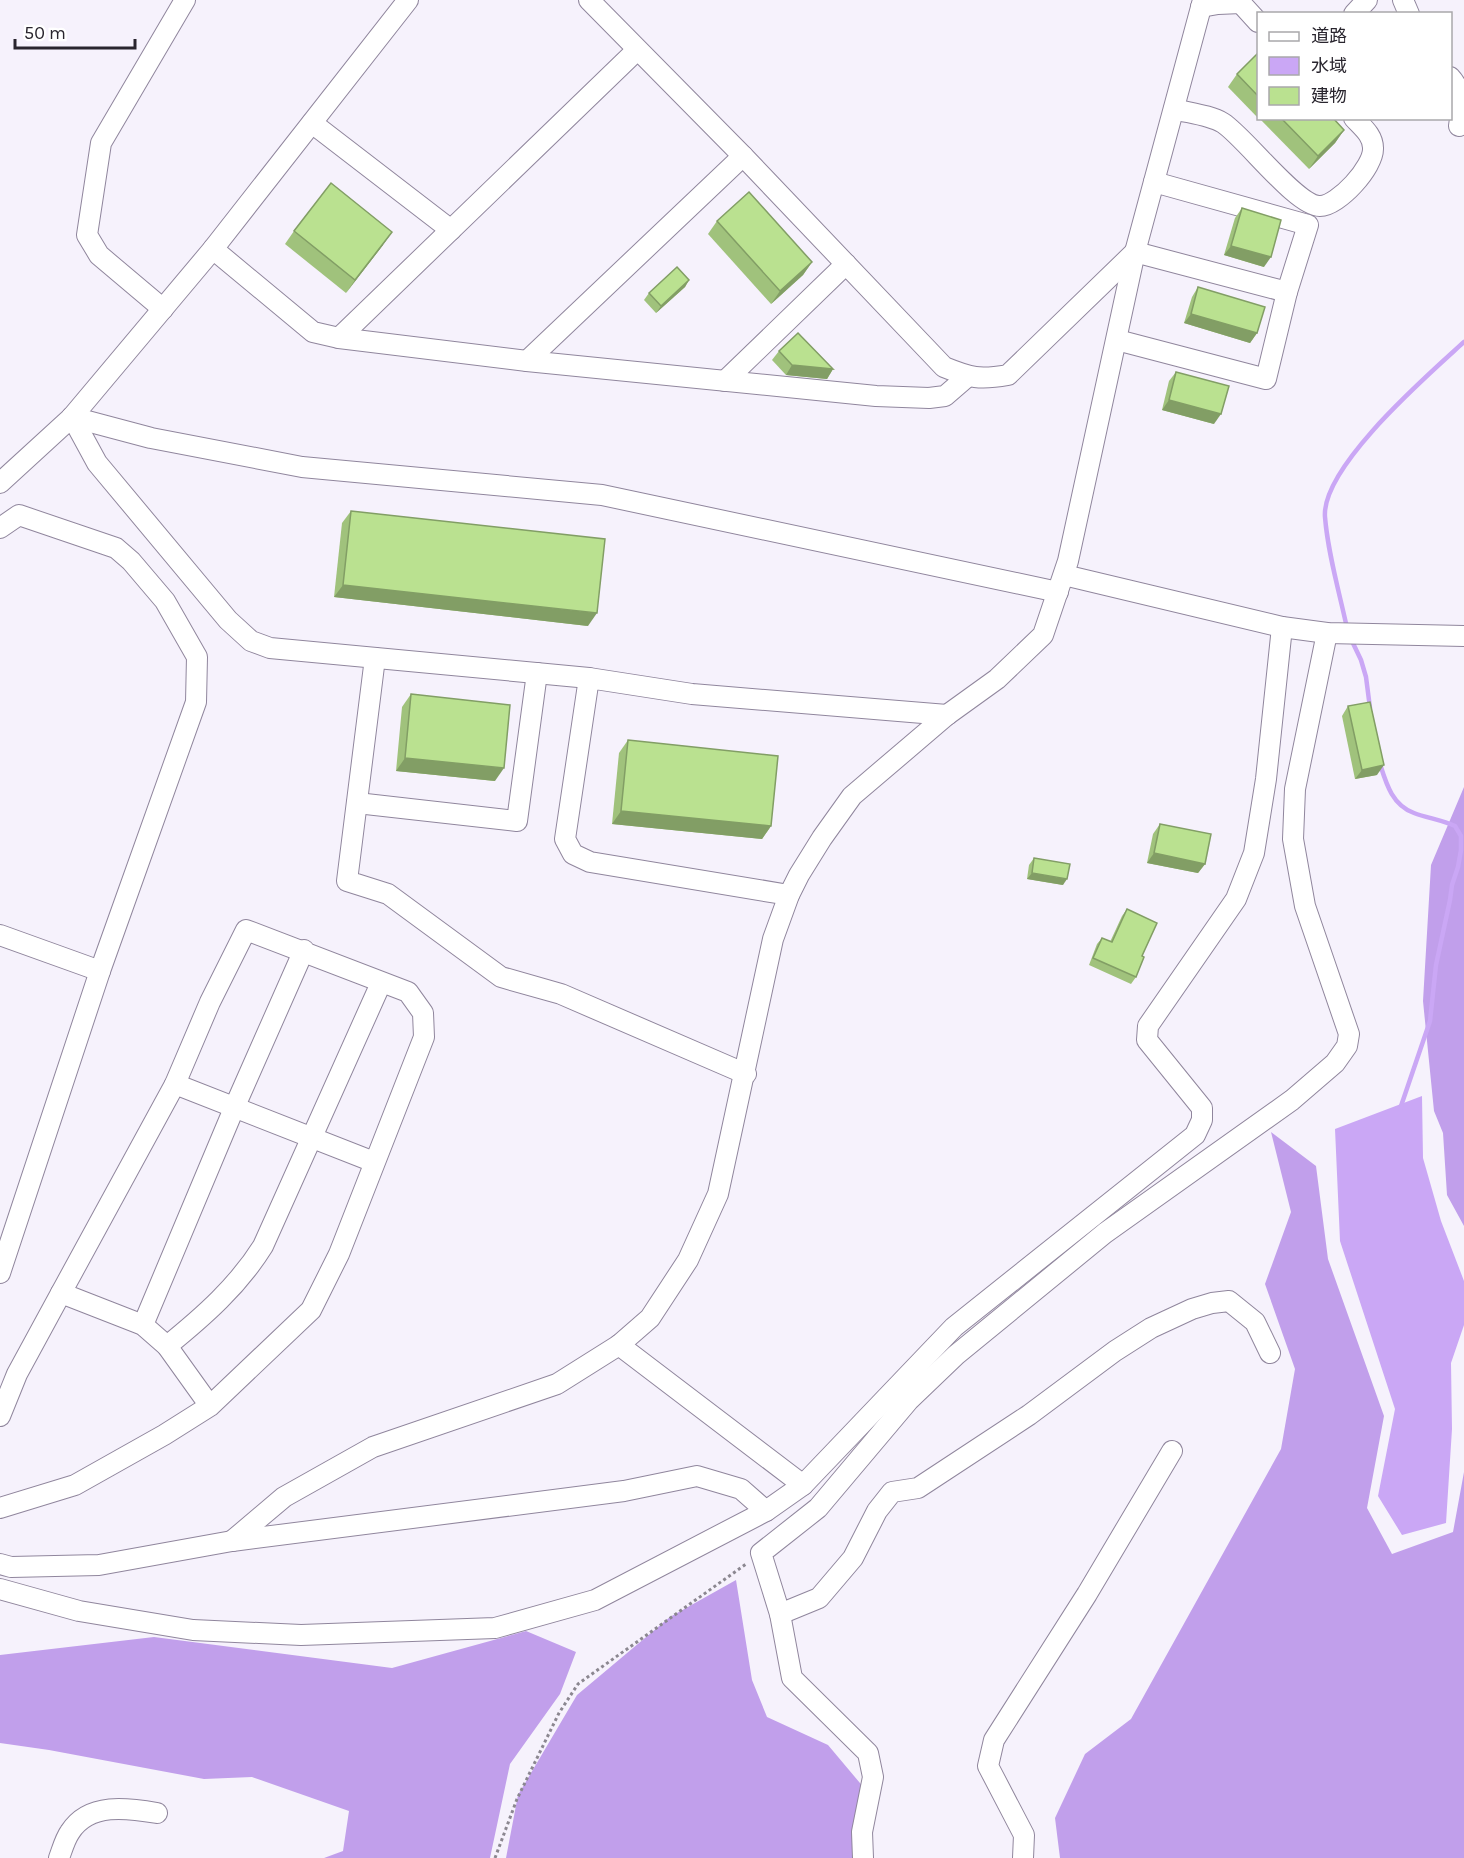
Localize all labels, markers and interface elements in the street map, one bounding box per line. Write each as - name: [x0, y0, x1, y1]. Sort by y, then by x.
- scale bar: [15, 12, 135, 50]
- legend: [1257, 12, 1452, 120]
- text: 50 m: [24, 22, 66, 44]
- text: 道路: [1311, 25, 1347, 47]
- text: 水域: [1311, 55, 1347, 77]
- text: 建物: [1311, 85, 1347, 107]

